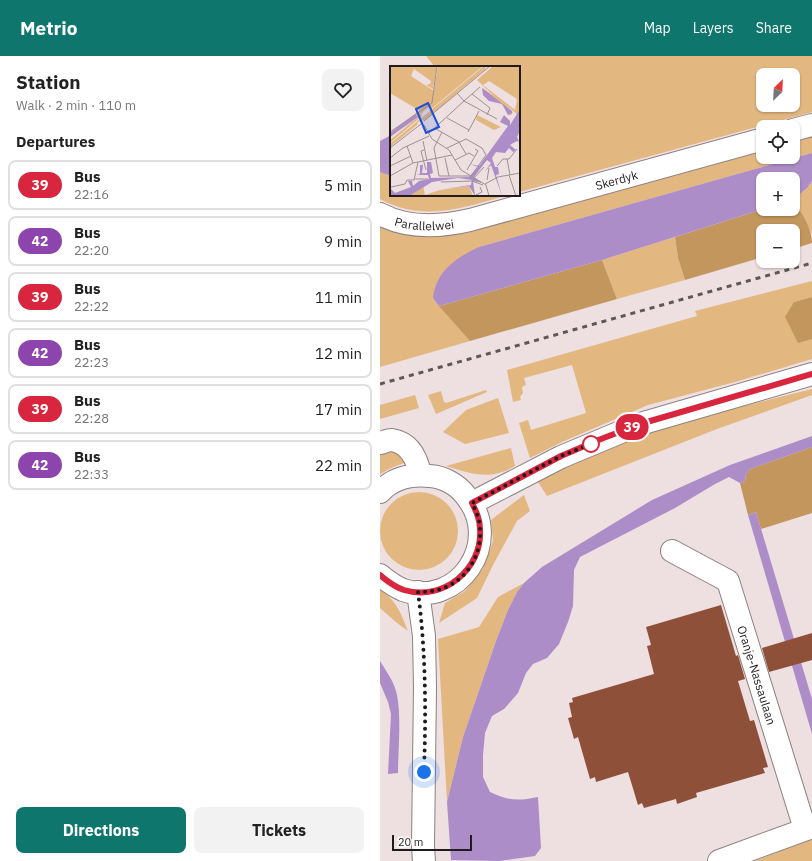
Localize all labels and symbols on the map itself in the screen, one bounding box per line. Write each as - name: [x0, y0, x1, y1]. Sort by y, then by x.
- inset map: [390, 66, 520, 196]
- north arrow: [756, 68, 800, 112]
- street label: Skerdyk: [593, 166, 640, 193]
- street label: Parallelwei: [393, 213, 455, 233]
- line badge: 39: [614, 414, 650, 440]
- unlabelled marker: [582, 435, 600, 453]
- street label: Oranje-Nassaulaan: [735, 623, 780, 727]
- your location: [414, 762, 434, 782]
- scale bar: [392, 833, 472, 852]

